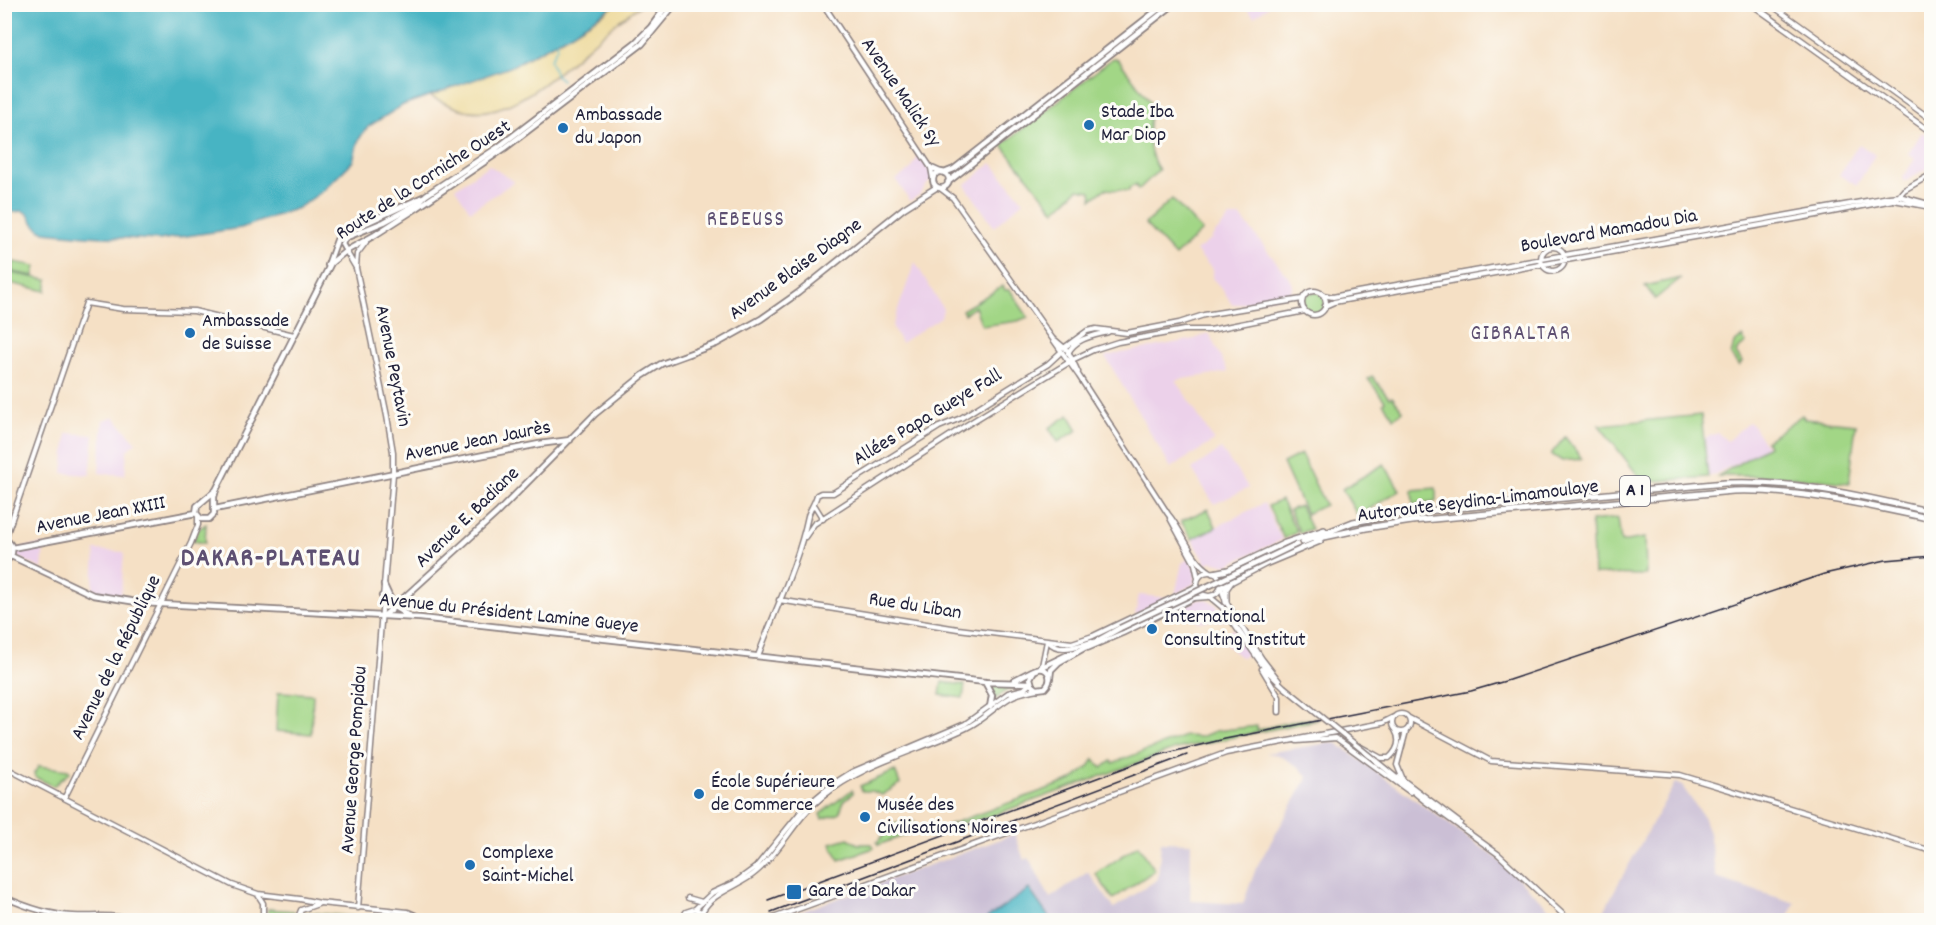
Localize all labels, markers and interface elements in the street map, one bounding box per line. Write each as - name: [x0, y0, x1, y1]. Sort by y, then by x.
- street label: Avenue Malick Sy: [853, 33, 947, 154]
- place label: Stade Iba Mar Diop: [1101, 99, 1174, 150]
- place label: Ambassade du Japon: [575, 102, 662, 153]
- street label: Route de la Corniche Ouest: [331, 114, 517, 248]
- marker: Stade Iba Mar Diop: [1082, 118, 1096, 132]
- marker: Ambassade du Japon: [556, 121, 570, 135]
- street label: Boulevard Mamadou Dia: [1519, 203, 1700, 261]
- district label: REBEUSS: [707, 206, 785, 236]
- street label: Avenue Blaise Diagne: [724, 212, 869, 328]
- street label: Avenue Peytavin: [366, 303, 418, 429]
- place label: Ambassade de Suisse: [202, 308, 289, 359]
- district label: GIBRALTAR: [1471, 320, 1571, 350]
- marker: Ambassade de Suisse: [183, 326, 197, 340]
- street label: Allées Papa Gueye Fall: [848, 362, 1008, 474]
- street label: Avenue Jean Jaurès: [403, 414, 553, 470]
- street label: Avenue E. Badiane: [410, 461, 527, 575]
- street label: Autoroute Seydina-Limamoulaye: [1356, 473, 1600, 531]
- road number: A 1: [1620, 476, 1650, 506]
- street label: Avenue Jean XXIII: [34, 490, 168, 542]
- district label: DAKAR-PLATEAU: [181, 541, 361, 578]
- street label: Avenue de la République: [65, 571, 169, 745]
- street label: Avenue du Président Lamine Gueye: [378, 586, 640, 642]
- street label: Rue du Liban: [867, 586, 963, 628]
- place label: International Consulting Institut: [1164, 604, 1306, 655]
- marker: International Consulting Institut: [1145, 622, 1159, 636]
- street label: Avenue George Pompidou: [334, 665, 376, 855]
- place label: École Supérieure de Commerce: [711, 769, 835, 820]
- marker: École Supérieure de Commerce: [692, 787, 706, 801]
- place label: Musée des Civilisations Noires: [877, 792, 1018, 843]
- marker: Musée des Civilisations Noires: [858, 810, 872, 824]
- place label: Complexe Saint-Michel: [482, 840, 574, 891]
- marker: Complexe Saint-Michel: [463, 858, 477, 872]
- place label: Gare de Dakar: [808, 878, 916, 906]
- marker: Gare de Dakar: [785, 883, 803, 901]

